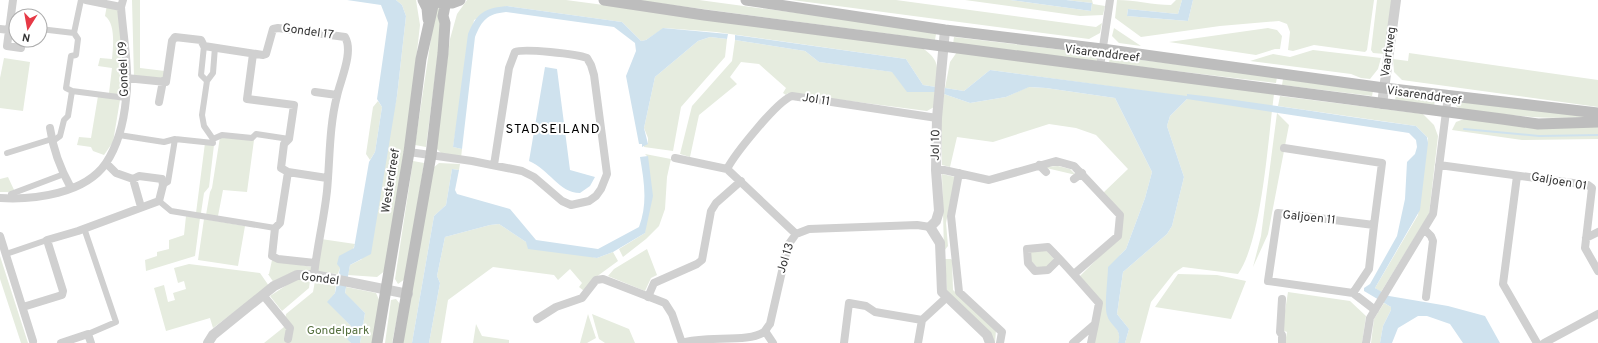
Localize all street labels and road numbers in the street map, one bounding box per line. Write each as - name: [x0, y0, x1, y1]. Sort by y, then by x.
- street label: Gondel 17: [281, 20, 335, 44]
- street label: Vaartweg: [1378, 26, 1400, 78]
- street label: Gondel 09: [115, 41, 133, 97]
- street label: Visarenddreef: [1064, 41, 1140, 67]
- street label: Visarenddreef: [1386, 83, 1462, 109]
- street label: Jol 11: [801, 90, 831, 110]
- street label: Jol 10: [928, 129, 944, 161]
- street label: Westerdreef: [378, 148, 404, 214]
- street label: Galjoen 01: [1530, 169, 1588, 195]
- street label: Galjoen 11: [1282, 207, 1336, 229]
- street label: Jol 13: [774, 241, 798, 275]
- street label: Gondel: [300, 269, 340, 289]

